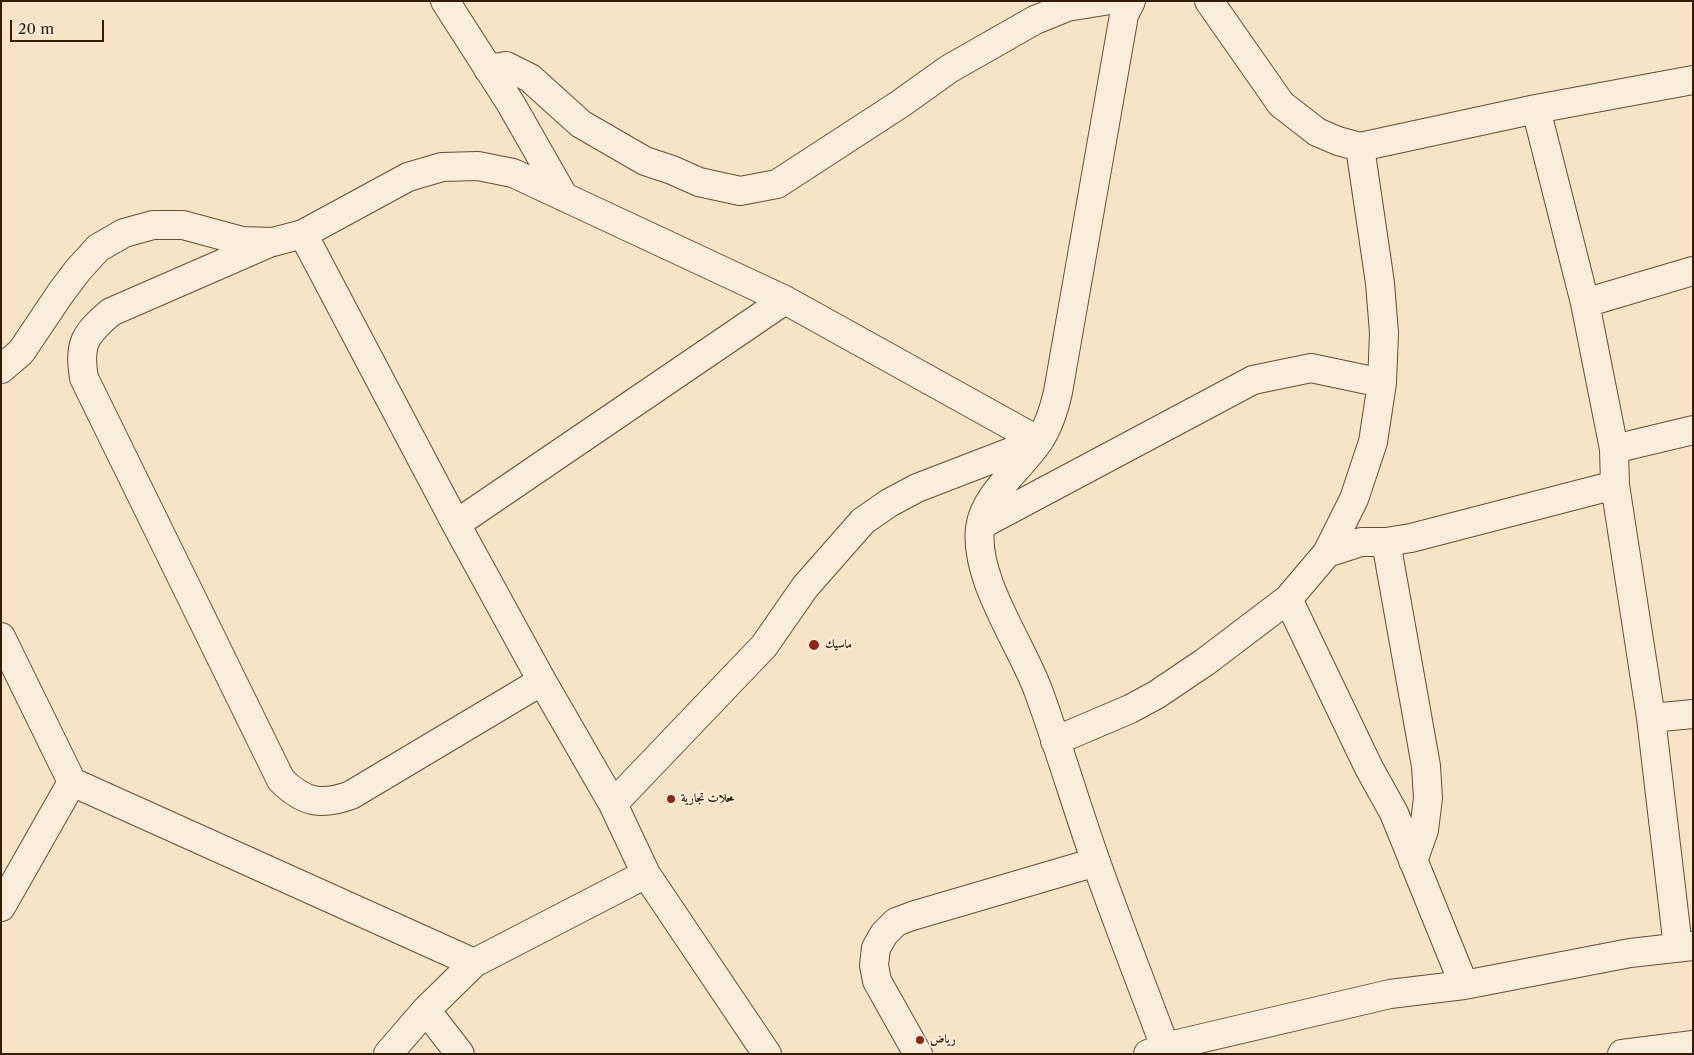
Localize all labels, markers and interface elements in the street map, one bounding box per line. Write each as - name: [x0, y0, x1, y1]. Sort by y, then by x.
- scale bar: [12, 10, 106, 42]
- text: 20 m: [18, 19, 54, 38]
- marker: ماسيك: [807, 638, 821, 652]
- place label: ماسيك: [825, 638, 852, 652]
- place label: محلات تجارية: [681, 792, 734, 806]
- marker: محلات تجارية: [665, 793, 677, 805]
- place label: رياض: [930, 1033, 956, 1047]
- marker: رياض: [914, 1034, 926, 1046]

